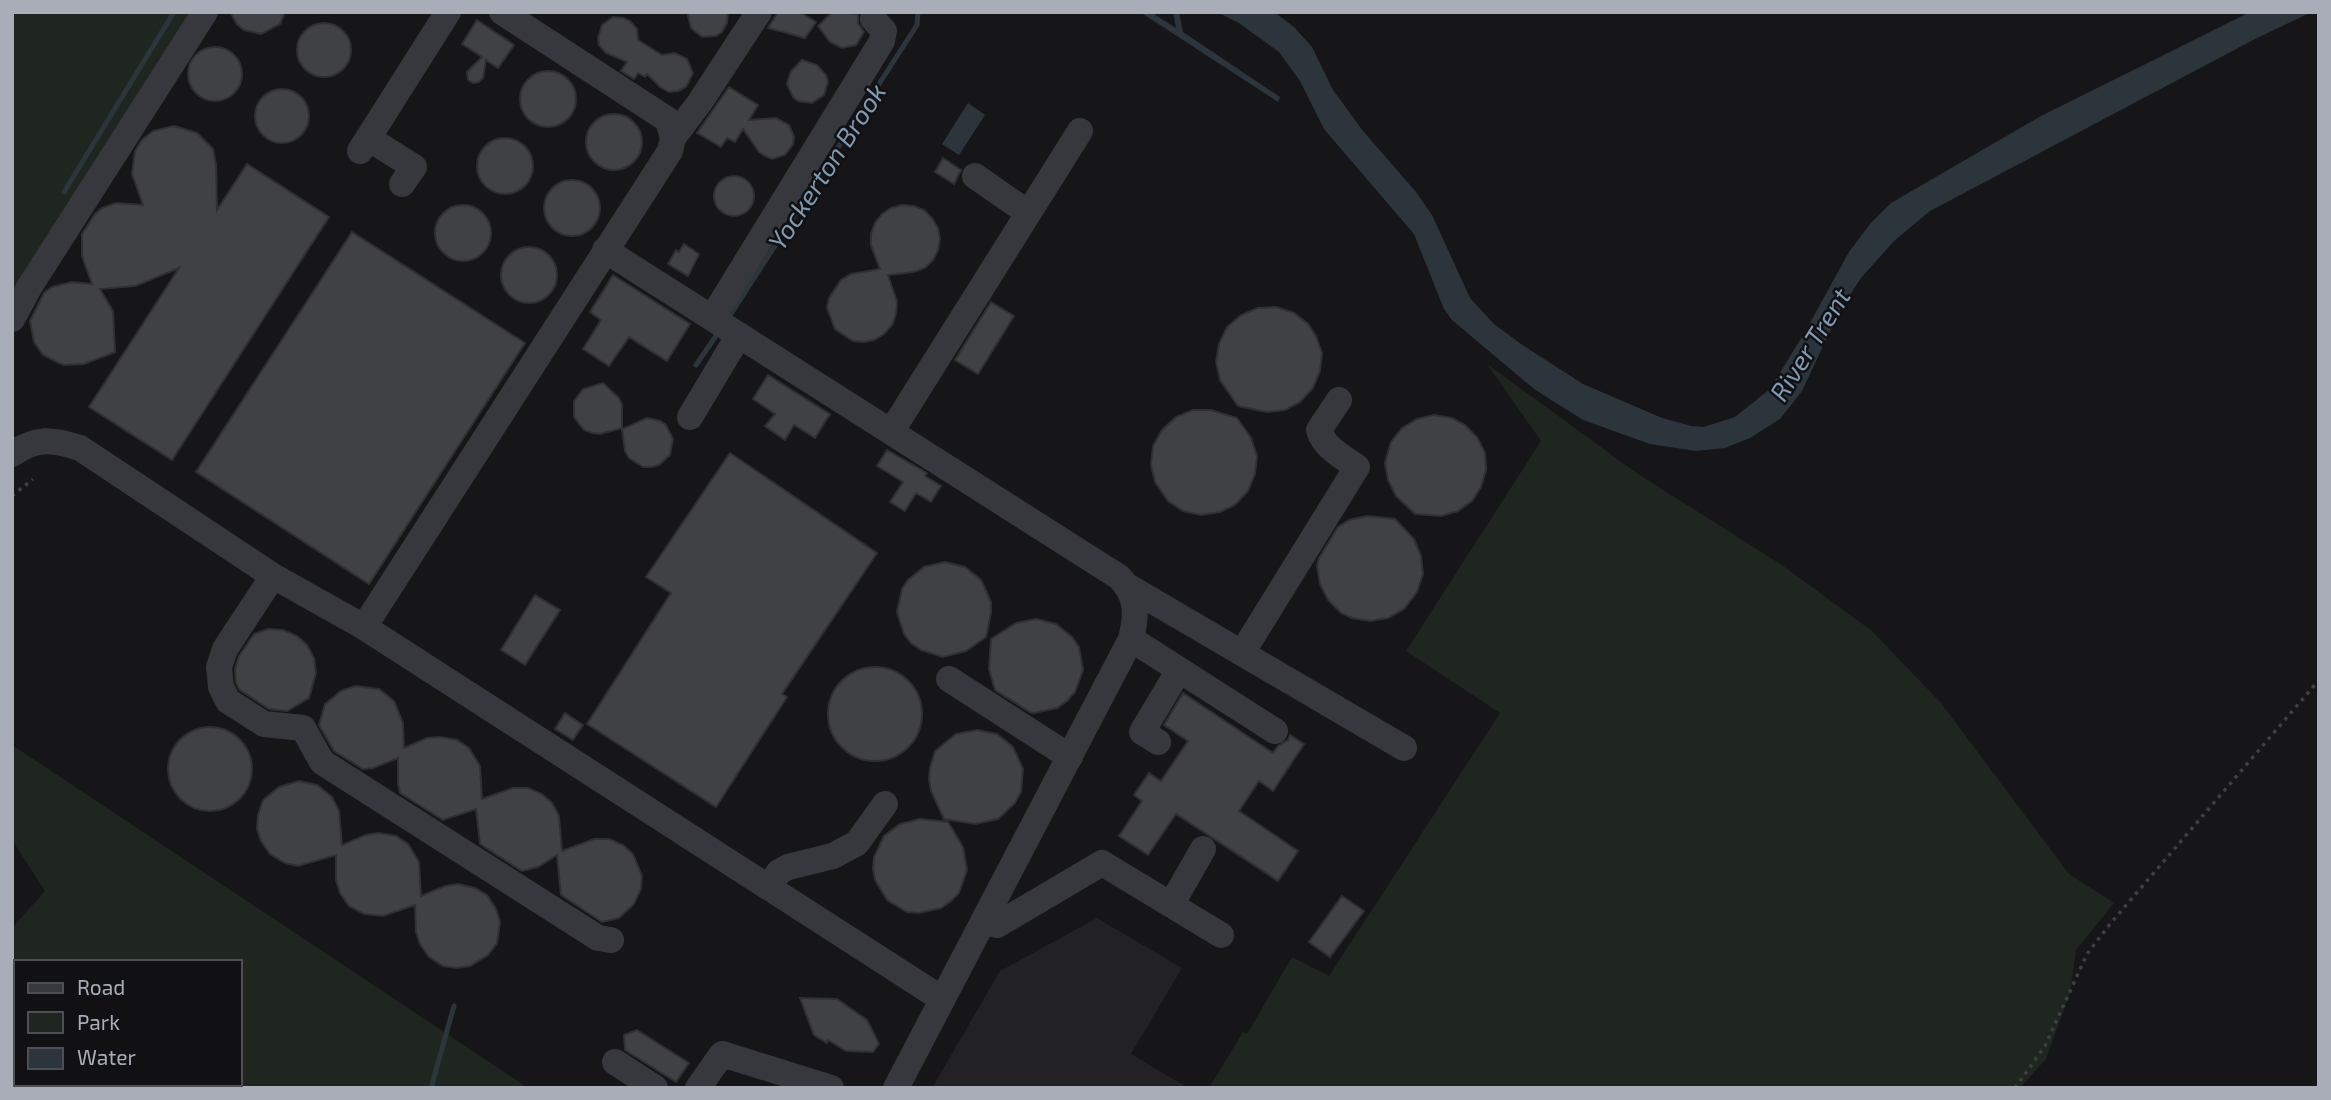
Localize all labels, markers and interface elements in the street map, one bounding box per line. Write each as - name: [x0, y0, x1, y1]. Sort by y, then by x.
- water label: Yockerton Brook: [761, 77, 891, 255]
- water label: River Trent: [1762, 282, 1856, 406]
- legend: [14, 960, 242, 1086]
- text: Road: [77, 974, 125, 999]
- text: Park: [77, 1009, 120, 1034]
- text: Water: [77, 1044, 136, 1069]

